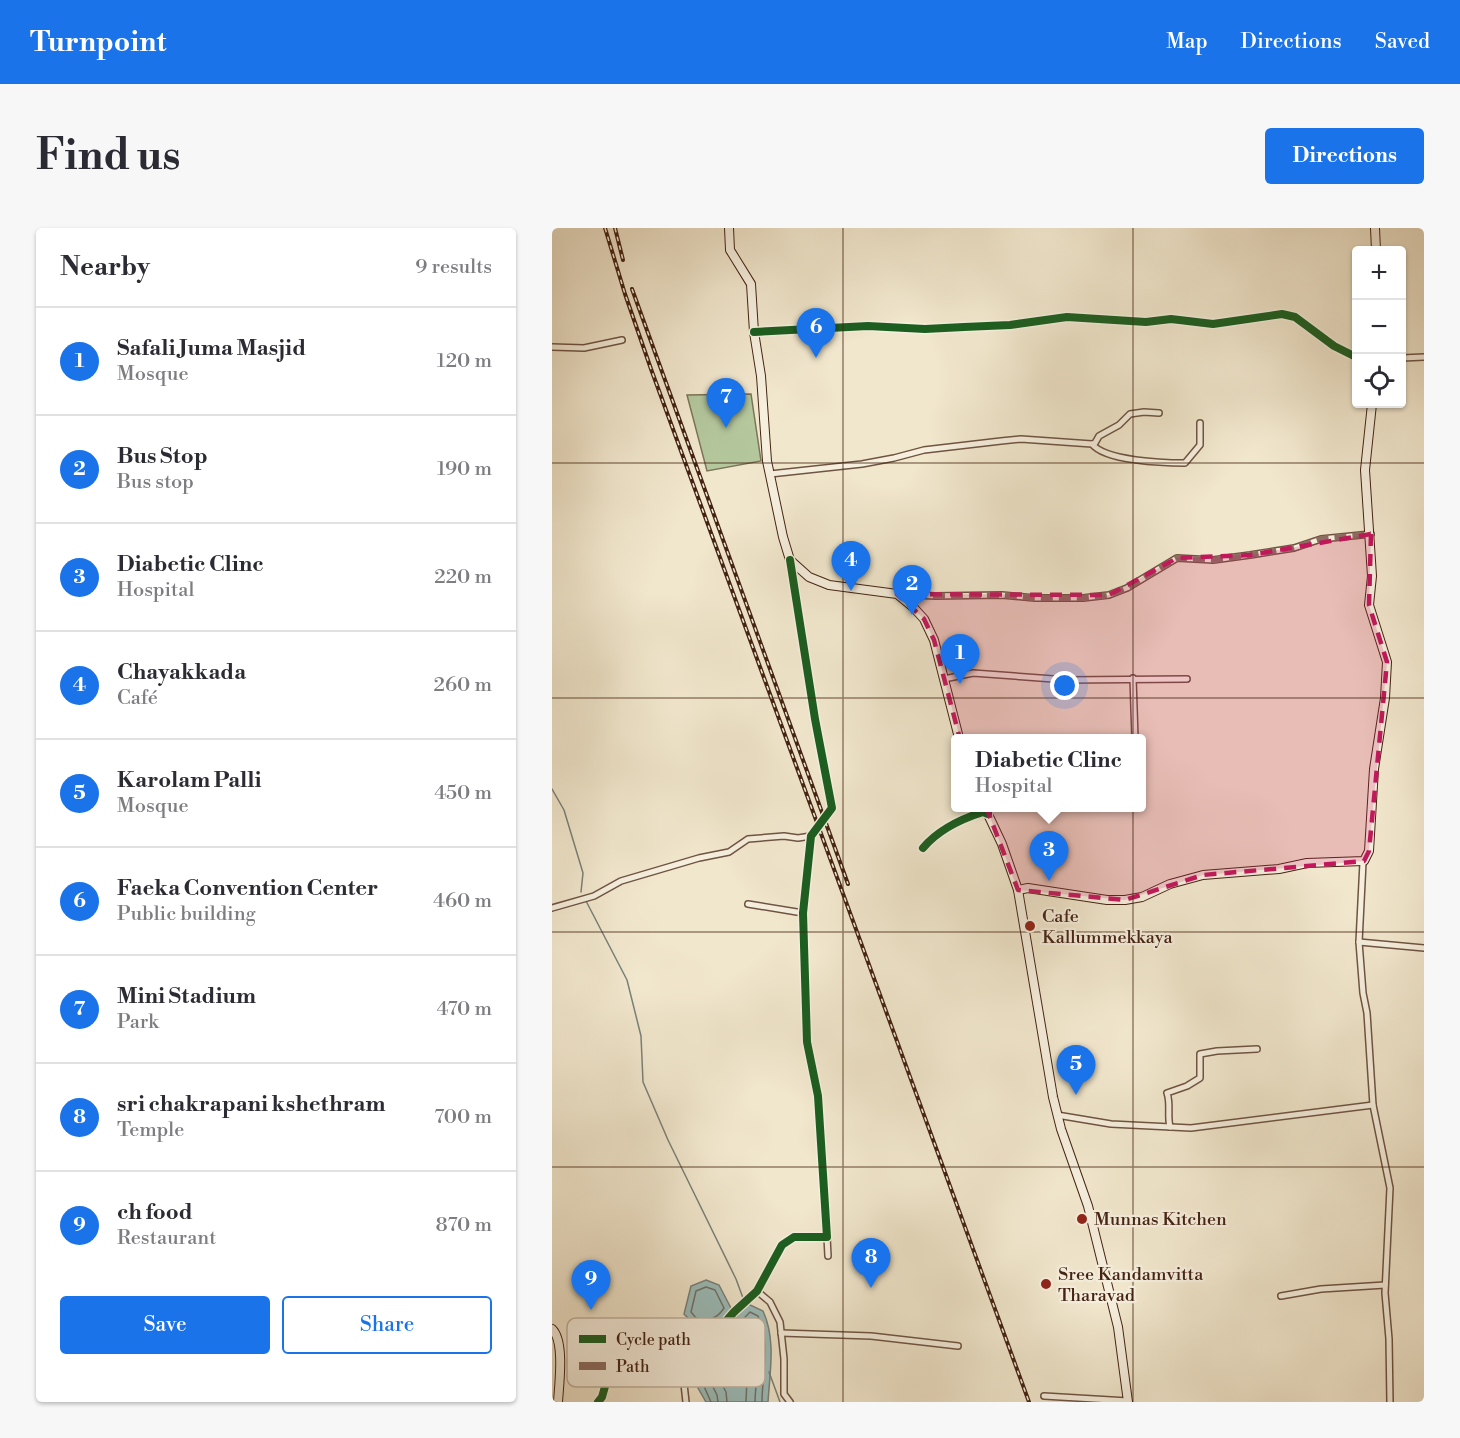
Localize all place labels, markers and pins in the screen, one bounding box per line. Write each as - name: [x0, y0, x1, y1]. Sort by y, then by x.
- pin: 6: [796, 308, 836, 358]
- pin: 7: [706, 378, 746, 428]
- pin: 4: [832, 542, 870, 591]
- pin: 2: [892, 566, 932, 615]
- pin: 1: [940, 634, 980, 684]
- pin: 3: [1030, 832, 1068, 881]
- place label: Cafe Kallummekkaya: [1042, 905, 1173, 949]
- marker: Cafe Kallummekkaya: [1023, 919, 1037, 933]
- pin: 5: [1056, 1046, 1096, 1095]
- place label: Munnas Kitchen: [1094, 1208, 1227, 1231]
- marker: Munnas Kitchen: [1075, 1212, 1089, 1226]
- pin: 8: [852, 1238, 890, 1288]
- pin: 9: [572, 1260, 610, 1310]
- place label: Sree Kandamvitta Tharavad: [1058, 1263, 1204, 1307]
- marker: Sree Kandamvitta Tharavad: [1039, 1277, 1053, 1291]

